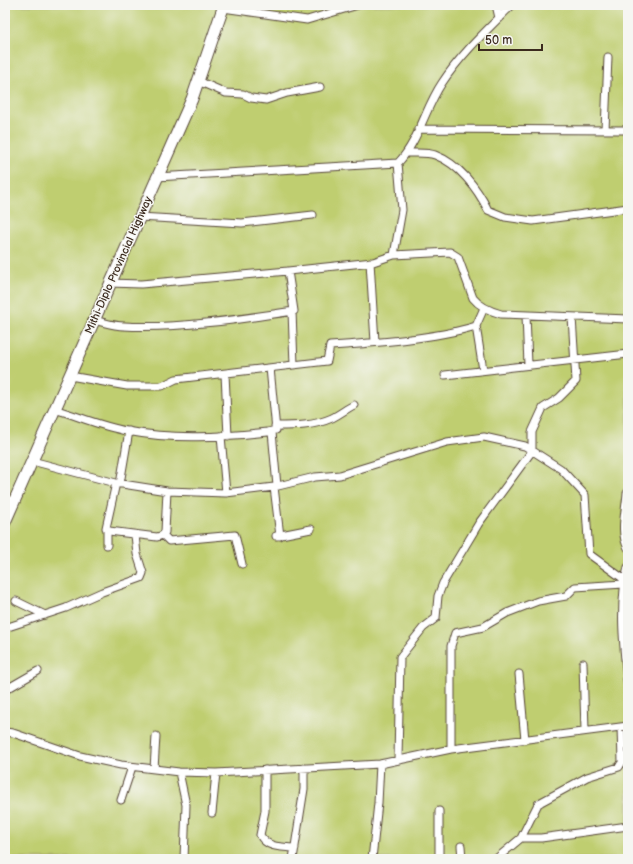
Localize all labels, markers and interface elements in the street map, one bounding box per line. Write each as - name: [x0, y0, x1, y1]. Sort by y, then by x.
- scale bar: [479, 26, 542, 52]
- text: 50 m: [485, 33, 512, 48]
- street label: Mithi-Diplo Provincial Highway: [82, 194, 155, 336]

